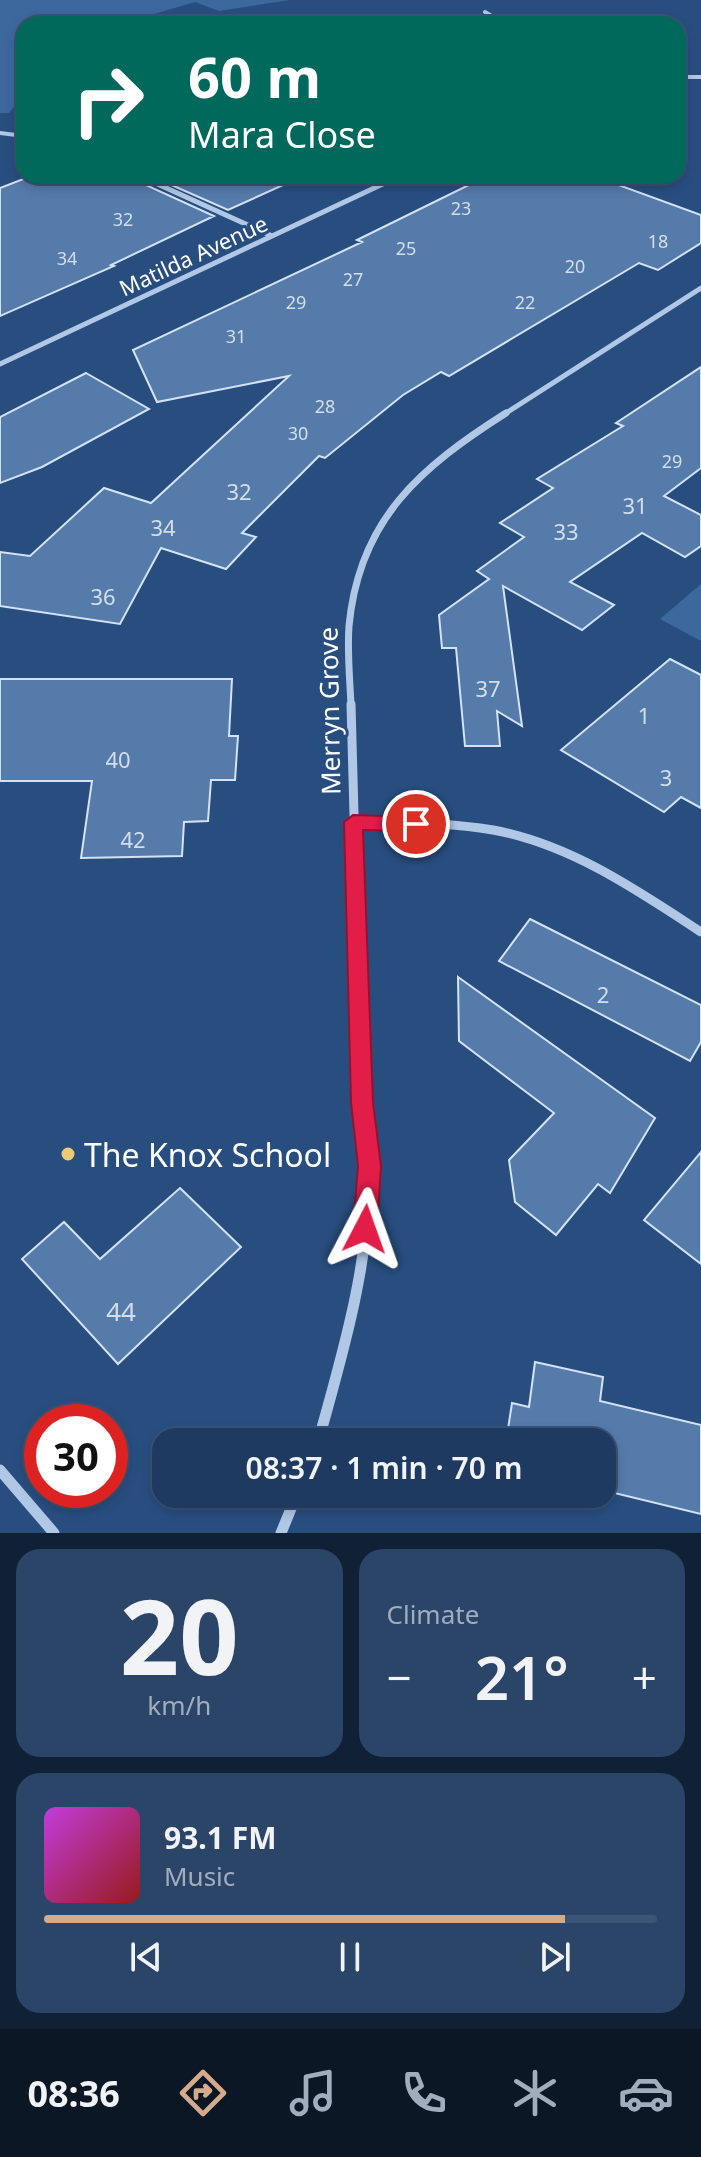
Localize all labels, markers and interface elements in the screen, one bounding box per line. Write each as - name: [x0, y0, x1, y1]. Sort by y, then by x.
- text: 60 m: [188, 38, 321, 114]
- icon: right: [56, 48, 160, 152]
- text: Mara Close: [188, 110, 376, 159]
- house number: 23: [451, 196, 471, 220]
- house number: 32: [113, 207, 133, 231]
- street label: Matilda Avenue: [114, 208, 272, 302]
- house number: 18: [648, 229, 668, 253]
- house number: 25: [396, 236, 416, 260]
- house number: 34: [57, 246, 77, 270]
- house number: 20: [565, 254, 585, 278]
- house number: 27: [343, 267, 363, 291]
- house number: 29: [286, 290, 306, 314]
- house number: 22: [515, 290, 535, 314]
- house number: 31: [226, 324, 246, 348]
- house number: 28: [315, 394, 335, 418]
- house number: 30: [288, 421, 308, 445]
- house number: 29: [662, 449, 682, 473]
- house number: 32: [226, 476, 252, 506]
- house number: 31: [622, 490, 648, 520]
- house number: 34: [150, 512, 176, 542]
- house number: 33: [553, 516, 579, 546]
- house number: 36: [90, 581, 116, 611]
- street label: Merryn Grove: [310, 627, 348, 795]
- house number: 37: [475, 673, 501, 703]
- house number: 1: [638, 700, 650, 730]
- house number: 40: [105, 744, 131, 774]
- house number: 3: [660, 762, 672, 792]
- pin: [382, 790, 450, 858]
- icon: arrive: [394, 802, 438, 846]
- house number: 42: [120, 824, 146, 854]
- house number: 2: [597, 979, 609, 1009]
- place label: The Knox School: [84, 1133, 331, 1176]
- marker: The Knox School: [59, 1145, 77, 1163]
- position arrow: [323, 1187, 407, 1271]
- house number: 44: [106, 1293, 136, 1329]
- speed limit sign: 30: [24, 1404, 128, 1508]
- text: 08:37 · 1 min · 70 m: [246, 1447, 523, 1488]
- text: 20: [120, 1564, 239, 1705]
- text: Climate: [387, 1596, 479, 1632]
- text: 21°: [475, 1636, 569, 1718]
- text: −: [387, 1647, 412, 1707]
- text: +: [632, 1647, 657, 1707]
- text: km/h: [147, 1687, 211, 1723]
- text: 93.1 FM: [164, 1817, 276, 1858]
- text: Music: [164, 1858, 235, 1894]
- icon: previous: [124, 1935, 168, 1979]
- icon: pause: [328, 1935, 372, 1979]
- icon: next: [533, 1935, 577, 1979]
- icon: directions: [175, 2065, 231, 2121]
- icon: music: [285, 2065, 341, 2121]
- icon: phone: [396, 2065, 452, 2121]
- icon: climate: [507, 2065, 563, 2121]
- icon: car: [618, 2065, 674, 2121]
- text: 08:36: [27, 2069, 120, 2118]

